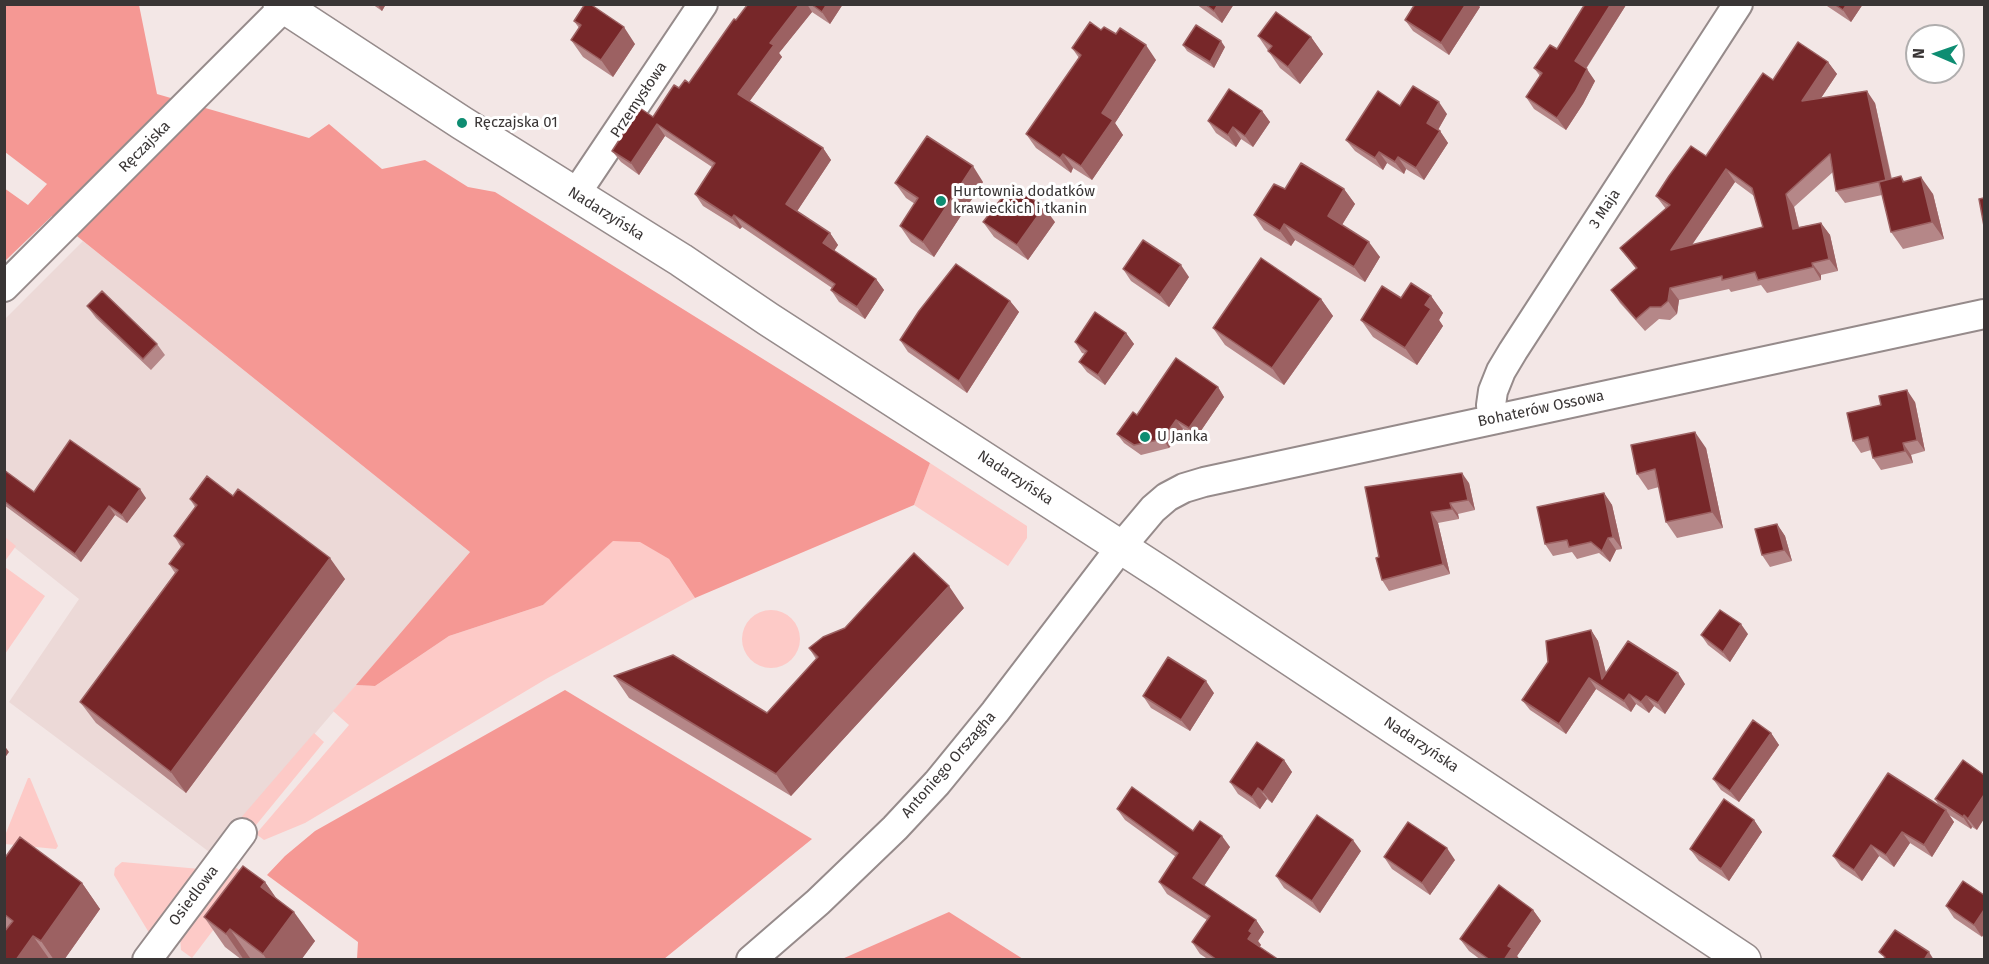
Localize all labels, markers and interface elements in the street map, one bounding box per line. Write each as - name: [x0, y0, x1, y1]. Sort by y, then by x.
- north arrow: [1905, 24, 1965, 84]
- text: N: [1909, 48, 1928, 59]
- street label: Przemysłowa: [607, 59, 671, 141]
- place label: Ręczajska 01: [474, 114, 558, 132]
- marker: Ręczajska 01: [455, 116, 469, 130]
- street label: Ręczajska: [116, 118, 174, 176]
- street label: Nadarzyńska: [565, 183, 647, 245]
- place label: Hurtownia dodatków krawieckich i tkanin: [953, 183, 1095, 218]
- street label: 3 Maja: [1586, 186, 1624, 232]
- marker: Hurtownia dodatków krawieckich i tkanin: [934, 194, 948, 208]
- street label: Bohaterów Ossowa: [1476, 387, 1606, 431]
- place label: U Janka: [1157, 428, 1208, 446]
- marker: U Janka: [1138, 430, 1152, 444]
- street label: Nadarzyńska: [974, 447, 1056, 509]
- street label: Antoniego Orszagha: [898, 708, 1000, 822]
- street label: Nadarzyńska: [1380, 713, 1462, 777]
- street label: Osiedlowa: [166, 862, 222, 930]

